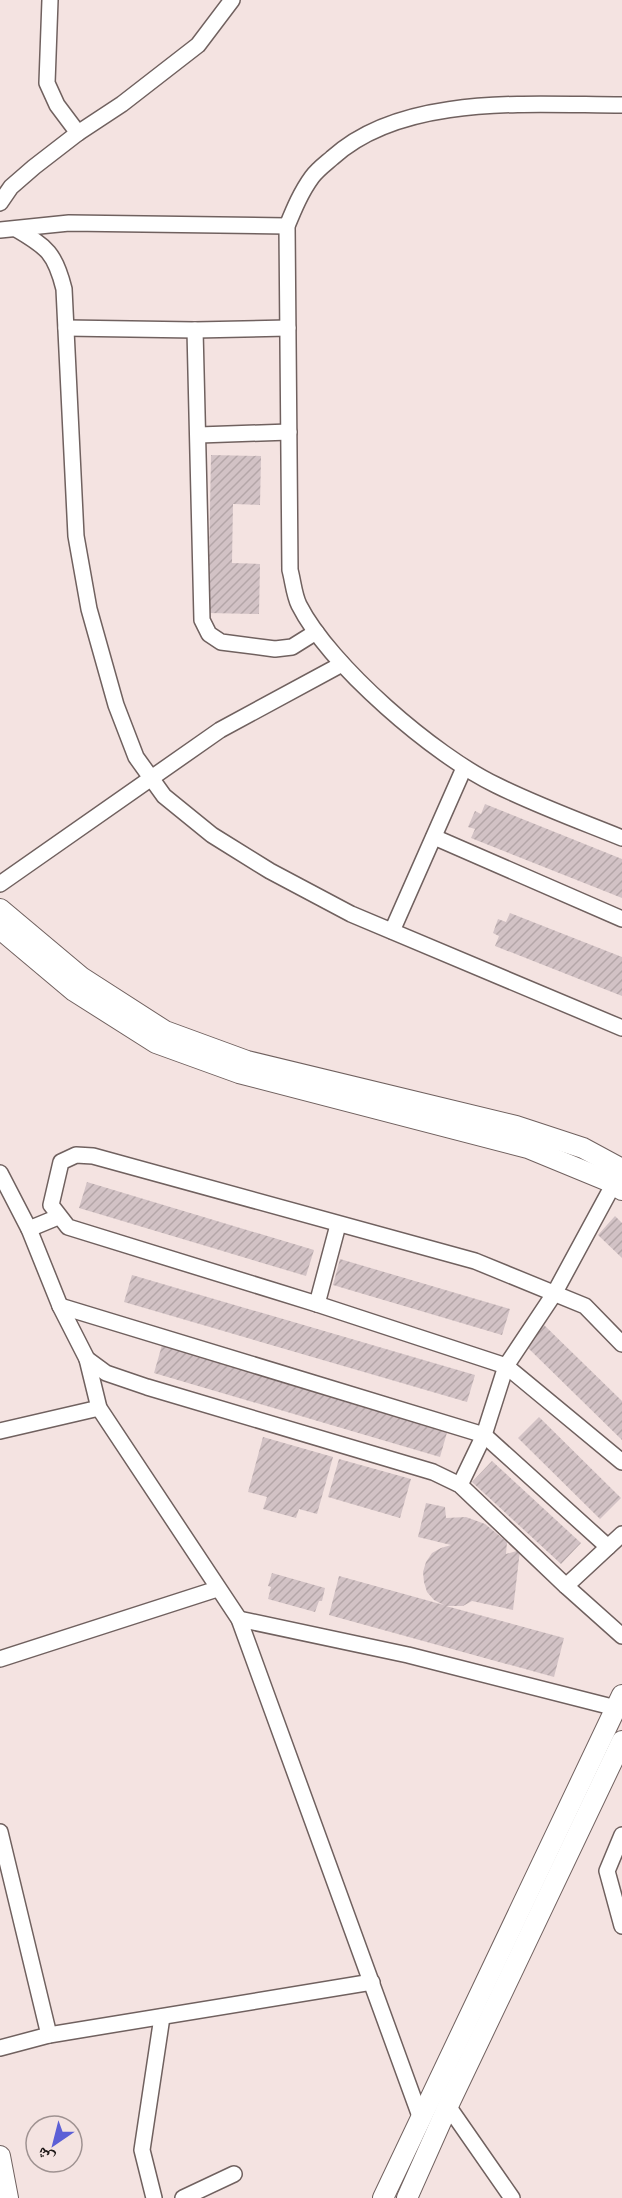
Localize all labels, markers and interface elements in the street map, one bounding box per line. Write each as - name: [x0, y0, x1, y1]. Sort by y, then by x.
- north arrow: [24, 2114, 84, 2174]
- text: ش: [34, 2143, 58, 2168]

